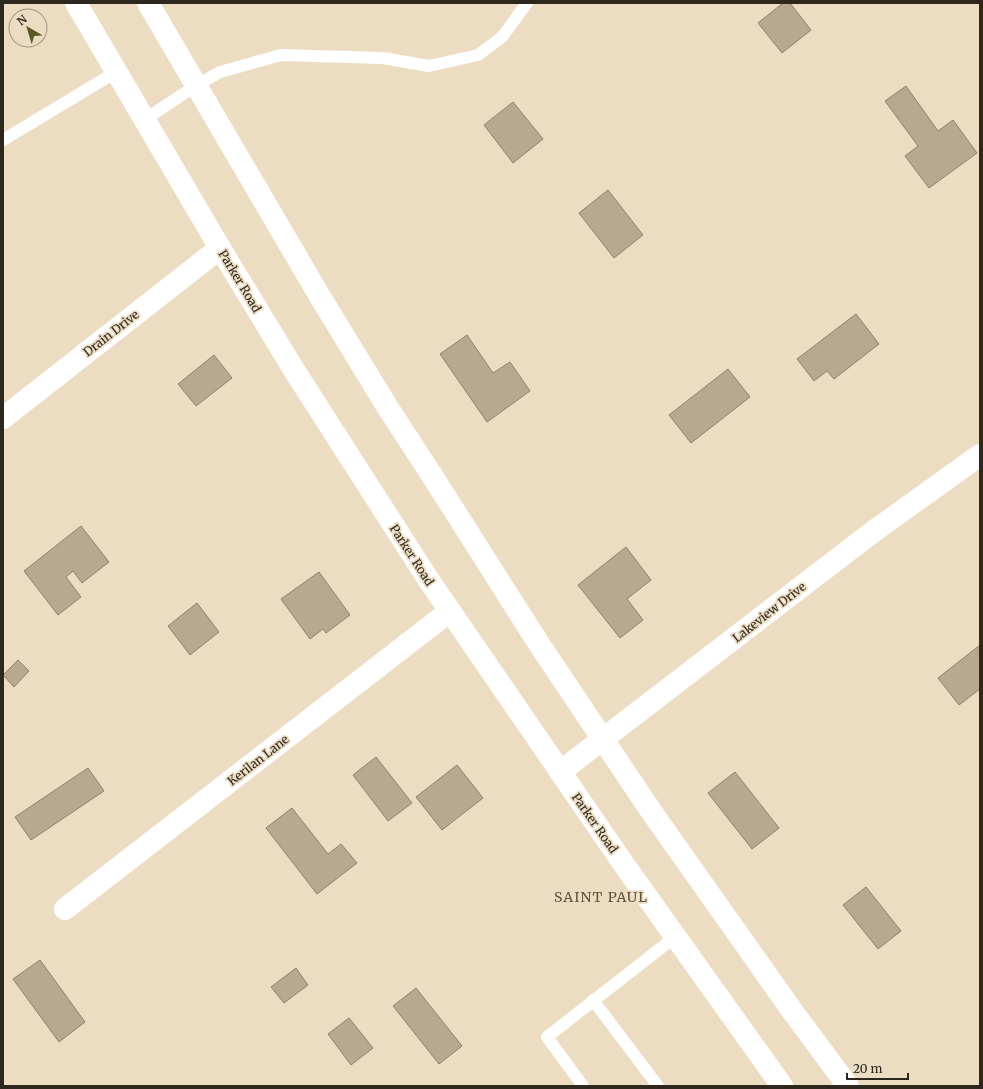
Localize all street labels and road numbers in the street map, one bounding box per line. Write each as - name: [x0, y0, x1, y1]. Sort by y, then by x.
- street label: Parker Road: [216, 247, 264, 315]
- street label: Drain Drive: [80, 307, 142, 359]
- street label: Parker Road: [387, 522, 437, 588]
- street label: Lakeview Drive: [729, 579, 809, 645]
- street label: Kerilan Lane: [224, 732, 292, 788]
- street label: Parker Road: [569, 790, 621, 856]

